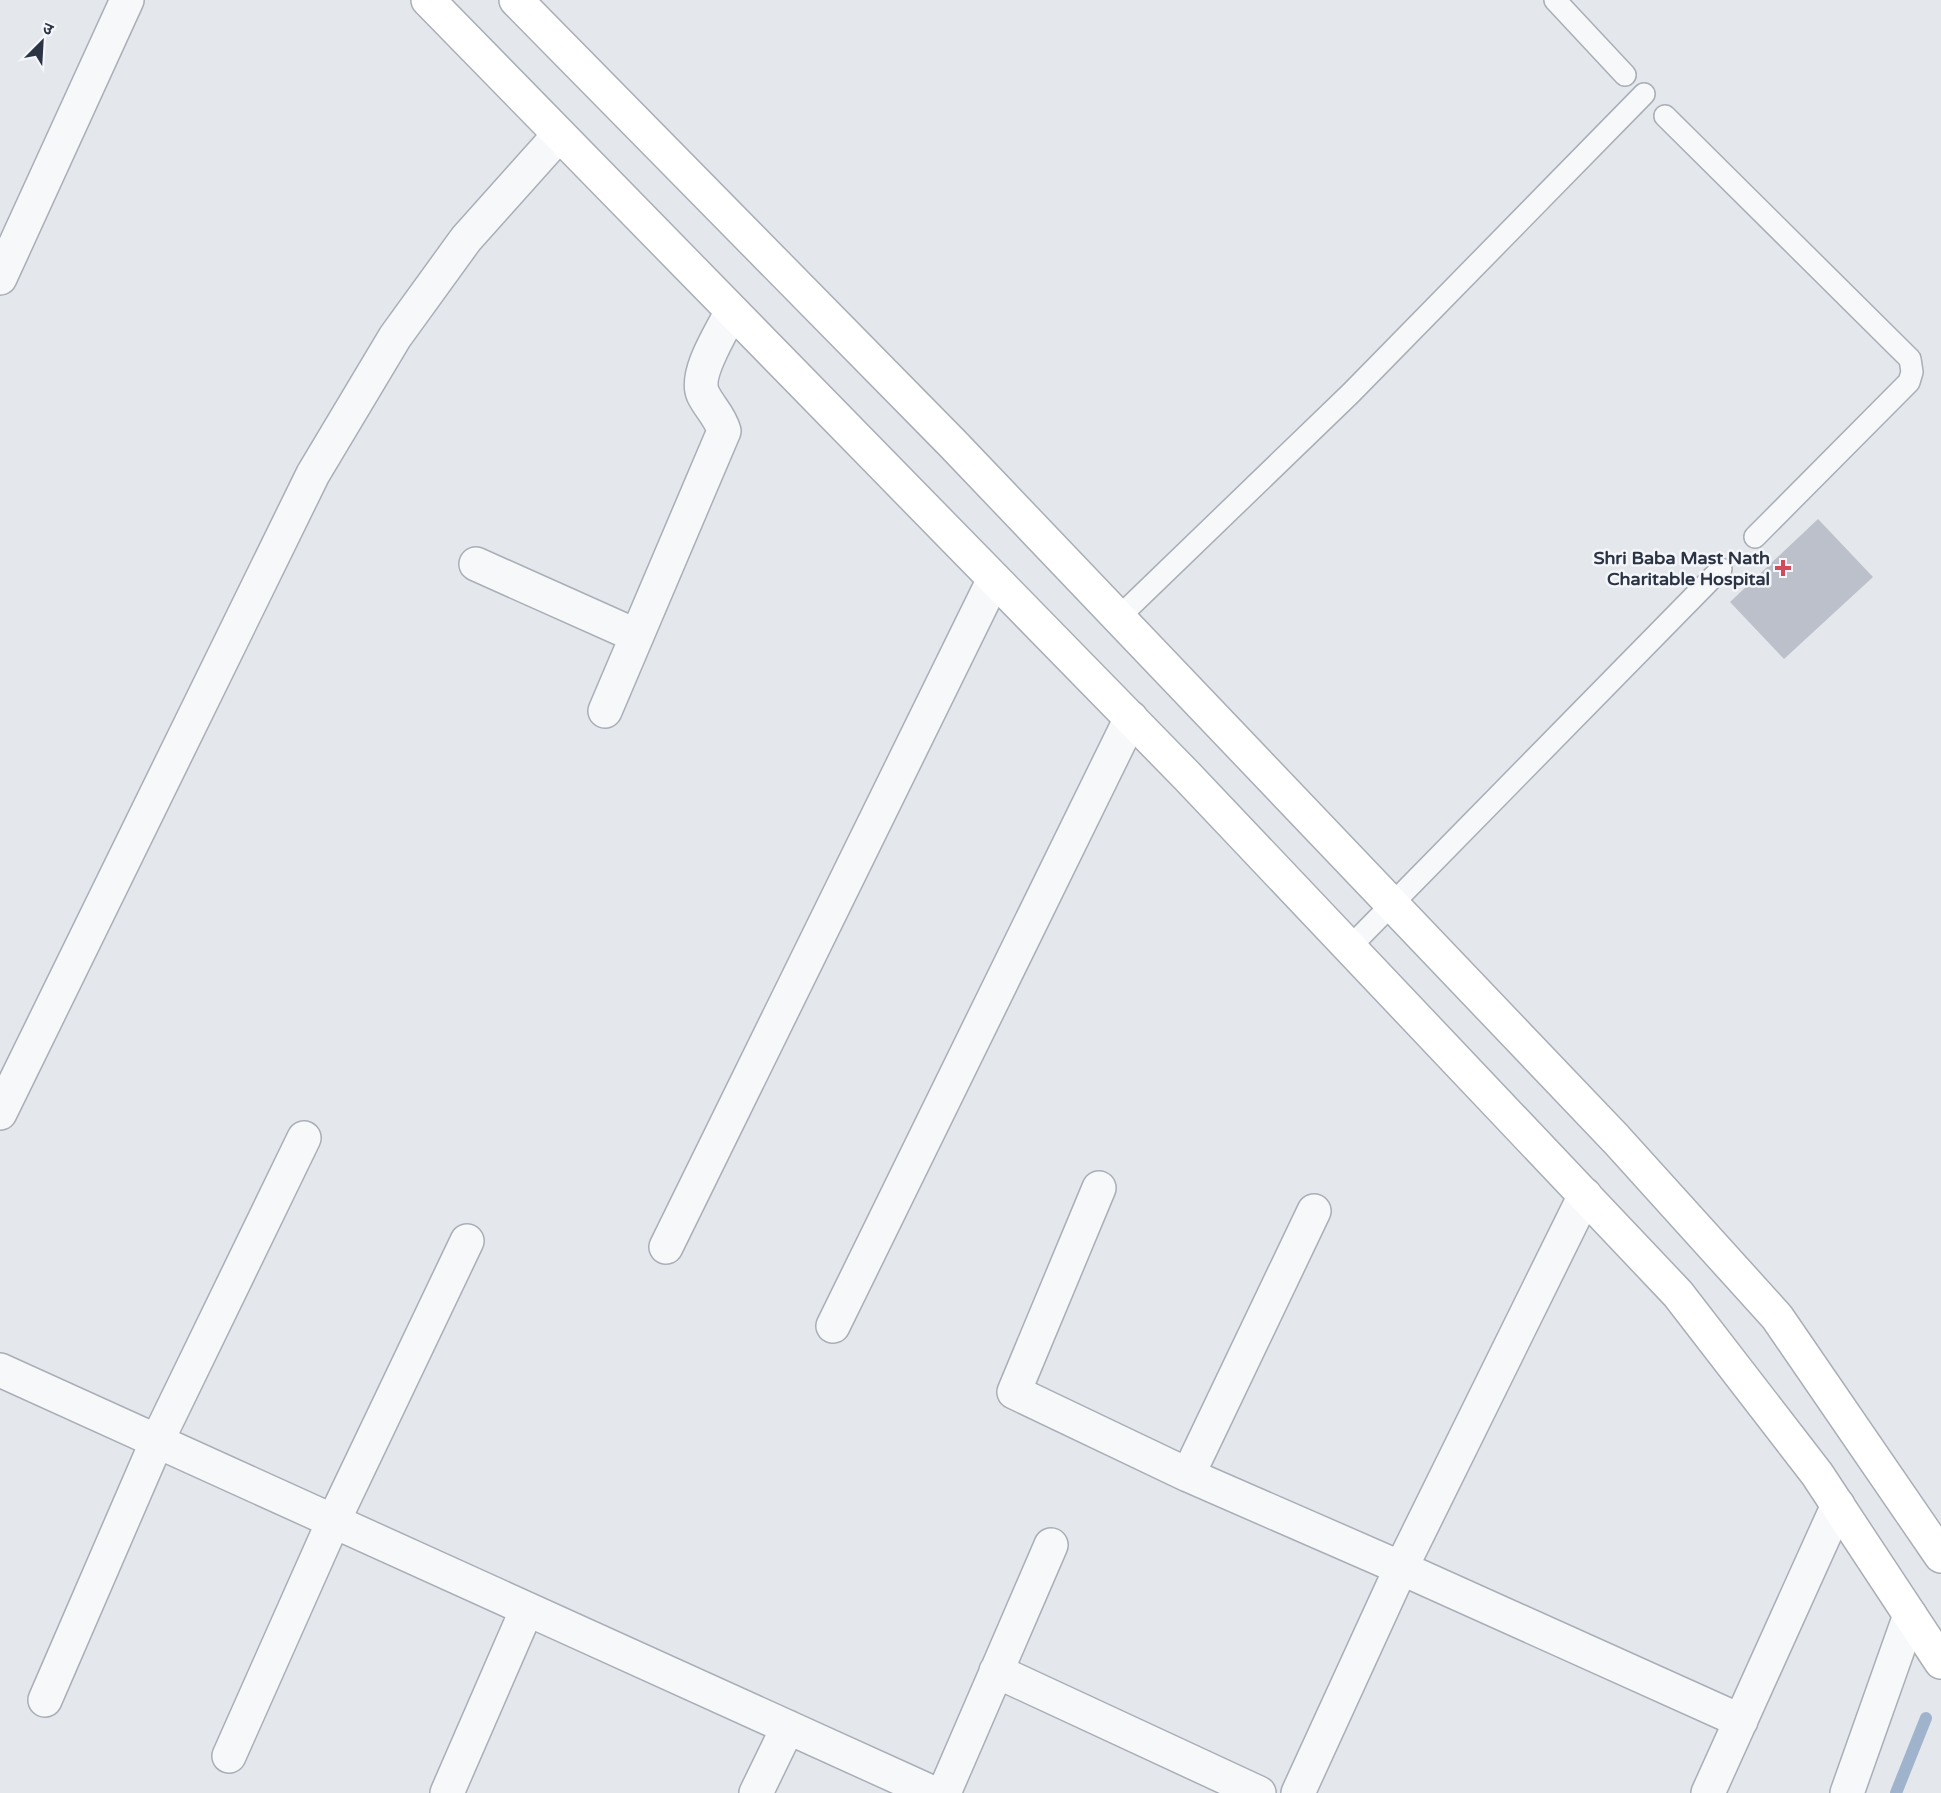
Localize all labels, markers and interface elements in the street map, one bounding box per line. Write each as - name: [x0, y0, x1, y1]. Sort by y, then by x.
- north arrow: [12, 12, 72, 72]
- text: उ: [39, 18, 57, 41]
- place label: Shri Baba Mast Nath Charitable Hospital: [1593, 547, 1770, 590]
- marker: Shri Baba Mast Nath Charitable Hospital: [1774, 559, 1792, 577]

